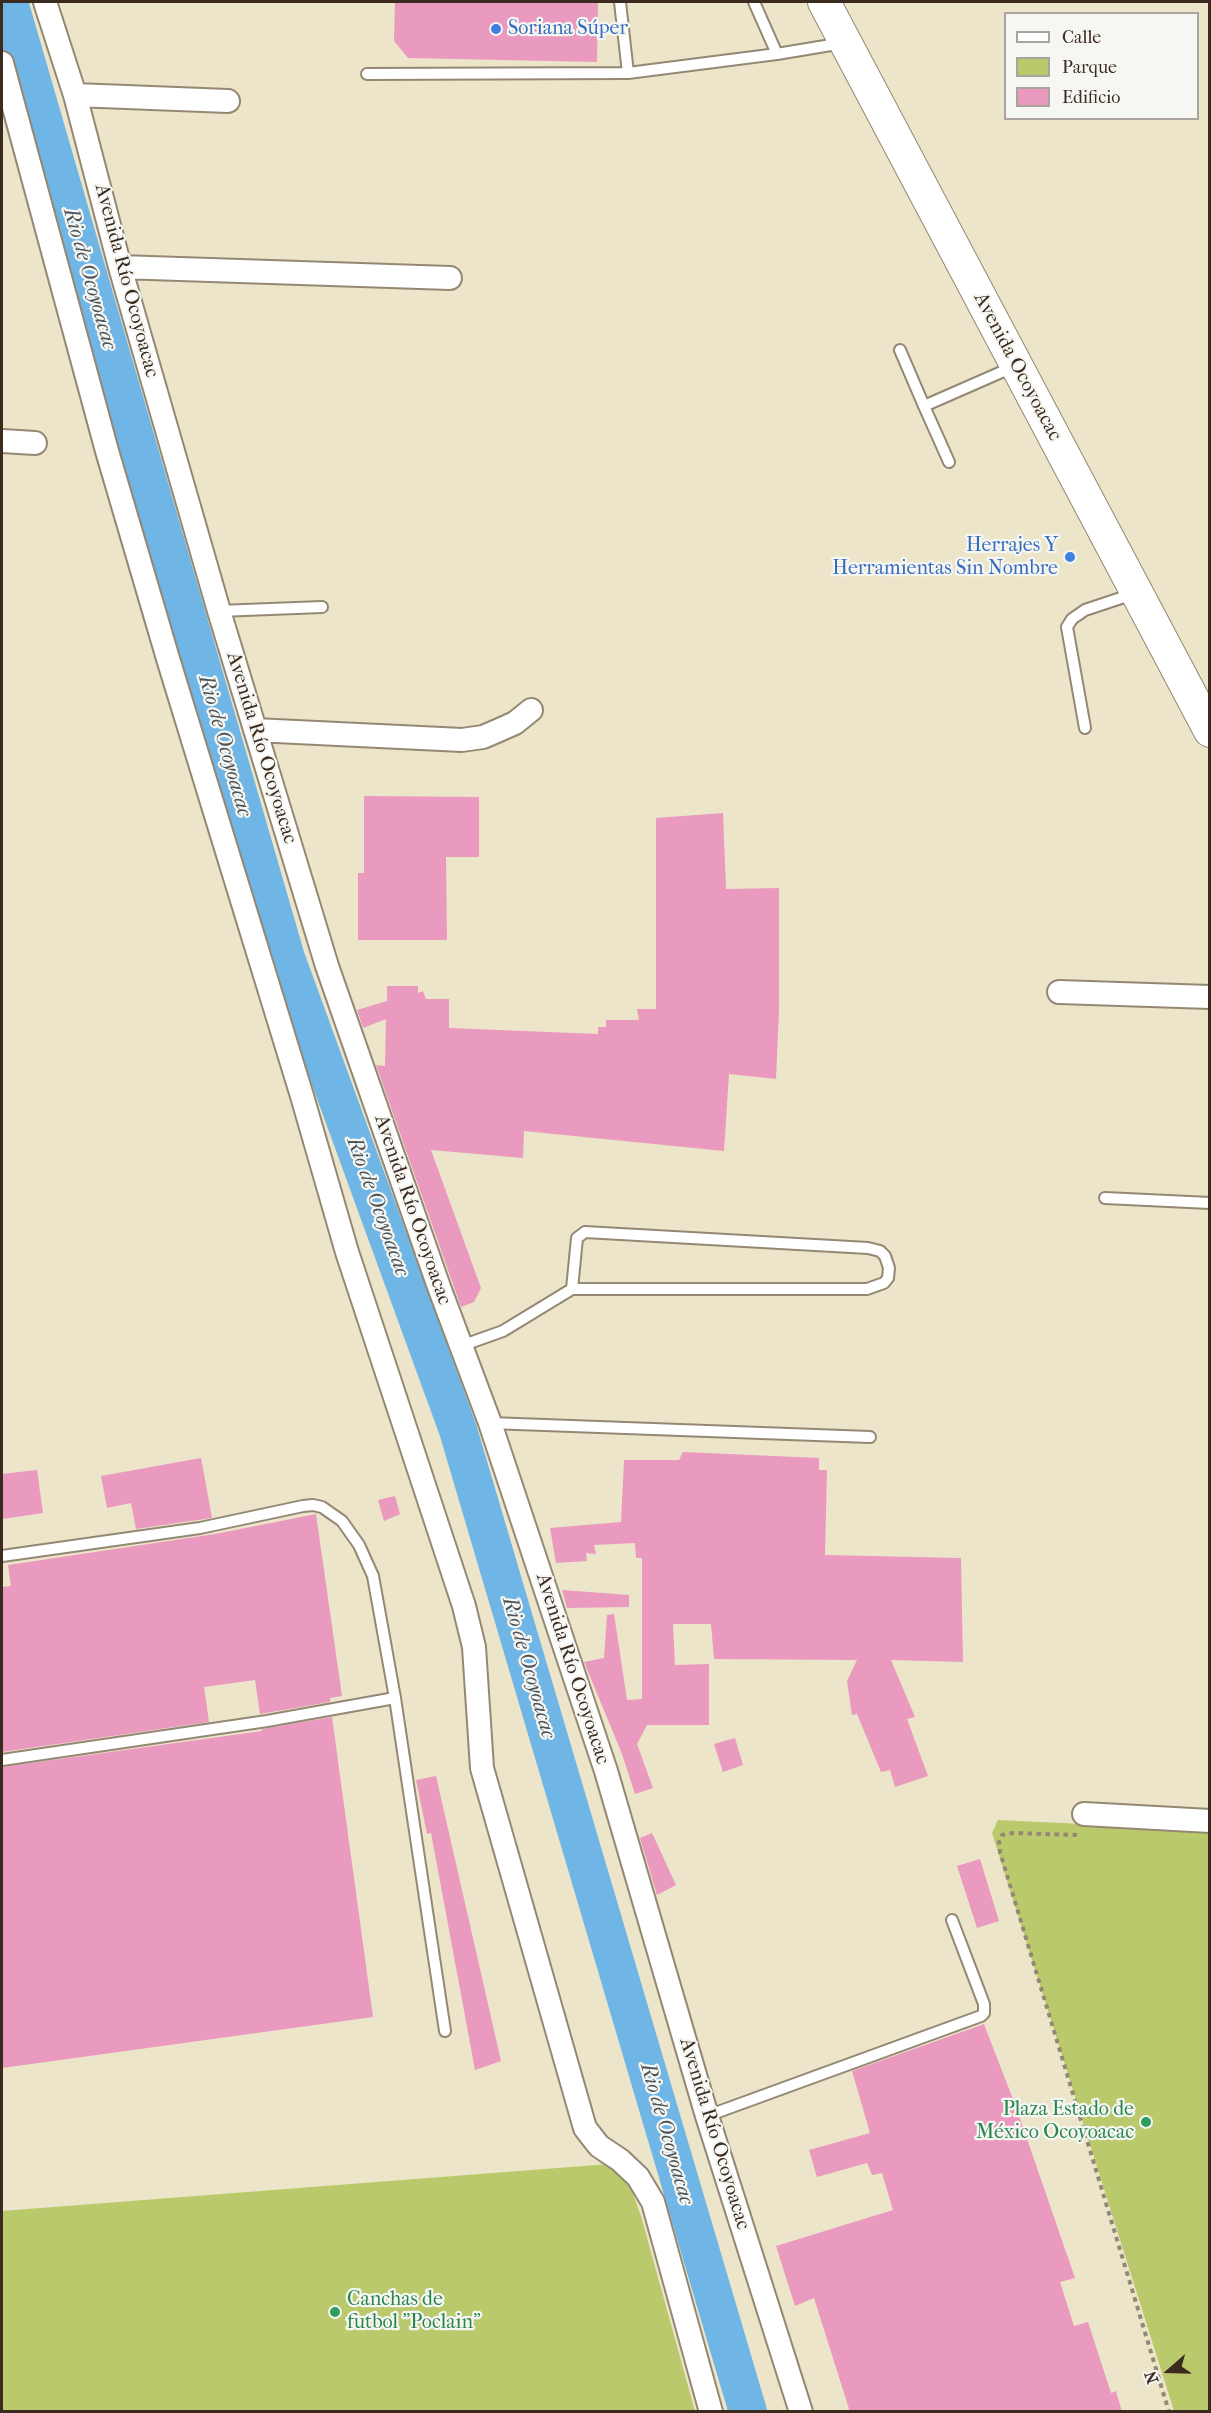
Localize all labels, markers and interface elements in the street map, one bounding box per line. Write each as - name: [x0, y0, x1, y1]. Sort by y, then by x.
- legend: [1004, 12, 1199, 120]
- place label: Soriana Súper: [508, 17, 628, 41]
- marker: Soriana Súper: [489, 22, 503, 36]
- text: Calle: [1062, 27, 1101, 48]
- text: Parque: [1062, 57, 1117, 78]
- text: Edificio: [1062, 87, 1120, 108]
- street label: Avenida Río Ocoyoacac: [89, 182, 163, 380]
- water label: Rio de Ocoyoacac: [57, 205, 121, 353]
- street label: Avenida Ocoyoacac: [968, 289, 1066, 445]
- place label: Herrajes Y Herramientas Sin Nombre: [832, 534, 1058, 581]
- marker: Herrajes Y Herramientas Sin Nombre: [1063, 550, 1077, 564]
- street label: Avenida Río Ocoyoacac: [220, 649, 302, 847]
- water label: Rio de Ocoyoacac: [192, 672, 256, 820]
- street label: Avenida Río Ocoyoacac: [368, 1112, 456, 1308]
- water label: Rio de Ocoyoacac: [340, 1134, 414, 1280]
- street label: Avenida Río Ocoyoacac: [530, 1571, 614, 1767]
- water label: Rio de Ocoyoacac: [496, 1594, 560, 1742]
- street label: Avenida Río Ocoyoacac: [673, 2035, 755, 2233]
- water label: Rio de Ocoyoacac: [634, 2060, 698, 2208]
- place label: Plaza Estado de México Ocoyoacac: [976, 2098, 1134, 2145]
- marker: Plaza Estado de México Ocoyoacac: [1139, 2115, 1153, 2129]
- place label: Canchas de futbol "Poclain": [347, 2288, 481, 2335]
- marker: Canchas de futbol "Poclain": [328, 2305, 342, 2319]
- north arrow: [1139, 2341, 1199, 2401]
- text: N: [1141, 2368, 1163, 2386]

